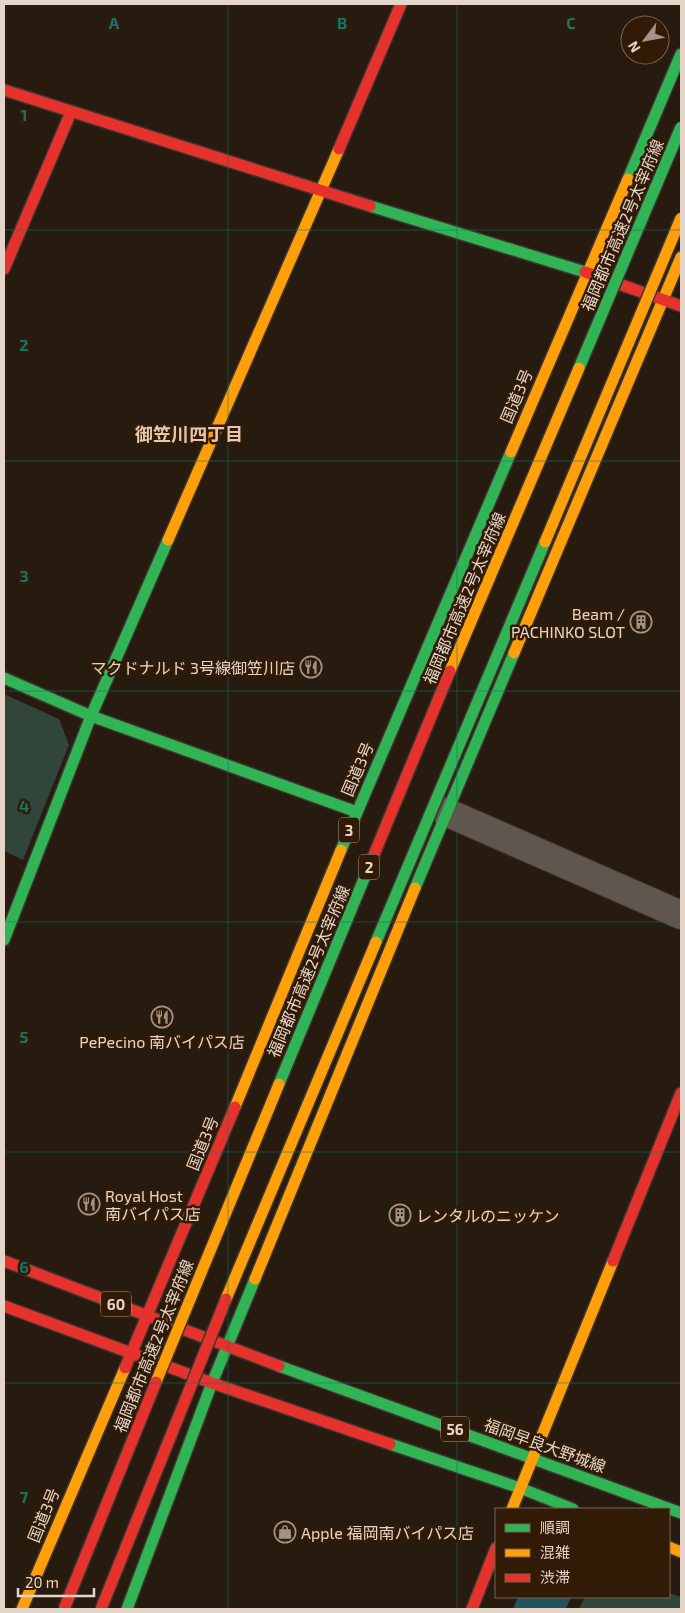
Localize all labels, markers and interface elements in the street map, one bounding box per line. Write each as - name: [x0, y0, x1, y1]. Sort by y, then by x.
- text: A: [109, 13, 120, 32]
- text: B: [337, 13, 347, 32]
- text: C: [566, 13, 576, 32]
- north arrow: [620, 15, 670, 65]
- text: N: [624, 38, 643, 56]
- text: 1: [21, 105, 27, 124]
- street label: 福岡都市高速2号太宰府線: [577, 136, 667, 314]
- text: 2: [19, 335, 29, 354]
- street label: 国道3号: [496, 366, 536, 426]
- district label: 御笠川四丁目: [134, 423, 243, 445]
- street label: 福岡都市高速2号太宰府線: [419, 509, 509, 687]
- text: 3: [19, 566, 29, 585]
- place label: Beam / PACHINKO SLOT: [511, 604, 625, 641]
- building icon: Beam / PACHINKO SLOT: [629, 610, 653, 634]
- restaurant icon: マクドナルド 3号線御笠川店: [299, 655, 323, 679]
- place label: マクドナルド 3号線御笠川店: [91, 658, 295, 677]
- street label: 国道3号: [337, 739, 377, 799]
- text: 4: [19, 796, 29, 815]
- road number: 3: [339, 818, 359, 842]
- road number: 2: [359, 854, 379, 880]
- street label: 福岡都市高速2号太宰府線: [263, 882, 353, 1060]
- restaurant icon: PePecino 南バイパス店: [150, 1005, 174, 1029]
- text: 5: [20, 1027, 29, 1046]
- place label: PePecino 南バイパス店: [79, 1032, 245, 1051]
- street label: 国道3号: [183, 1113, 221, 1173]
- place label: Royal Host 南バイパス店: [105, 1186, 201, 1223]
- restaurant icon: Royal Host 南バイパス店: [77, 1192, 101, 1216]
- building icon: レンタルのニッケン: [388, 1203, 412, 1227]
- place label: レンタルのニッケン: [416, 1206, 560, 1225]
- text: 6: [19, 1257, 29, 1276]
- street label: 福岡都市高速2号太宰府線: [110, 1257, 196, 1435]
- road number: 60: [101, 1292, 131, 1316]
- street label: 福岡早良大野城線: [482, 1414, 608, 1476]
- road number: 56: [441, 1416, 469, 1442]
- street label: 国道3号: [24, 1485, 62, 1545]
- text: 7: [20, 1487, 29, 1506]
- legend: [495, 1508, 670, 1598]
- text: 順調: [540, 1518, 570, 1536]
- shop icon: Apple 福岡南バイパス店: [273, 1520, 297, 1544]
- place label: Apple 福岡南バイパス店: [301, 1523, 474, 1542]
- text: 混雑: [540, 1543, 570, 1561]
- scale bar: [18, 1566, 94, 1598]
- text: 渋滞: [540, 1568, 570, 1586]
- text: 20 m: [25, 1573, 59, 1591]

